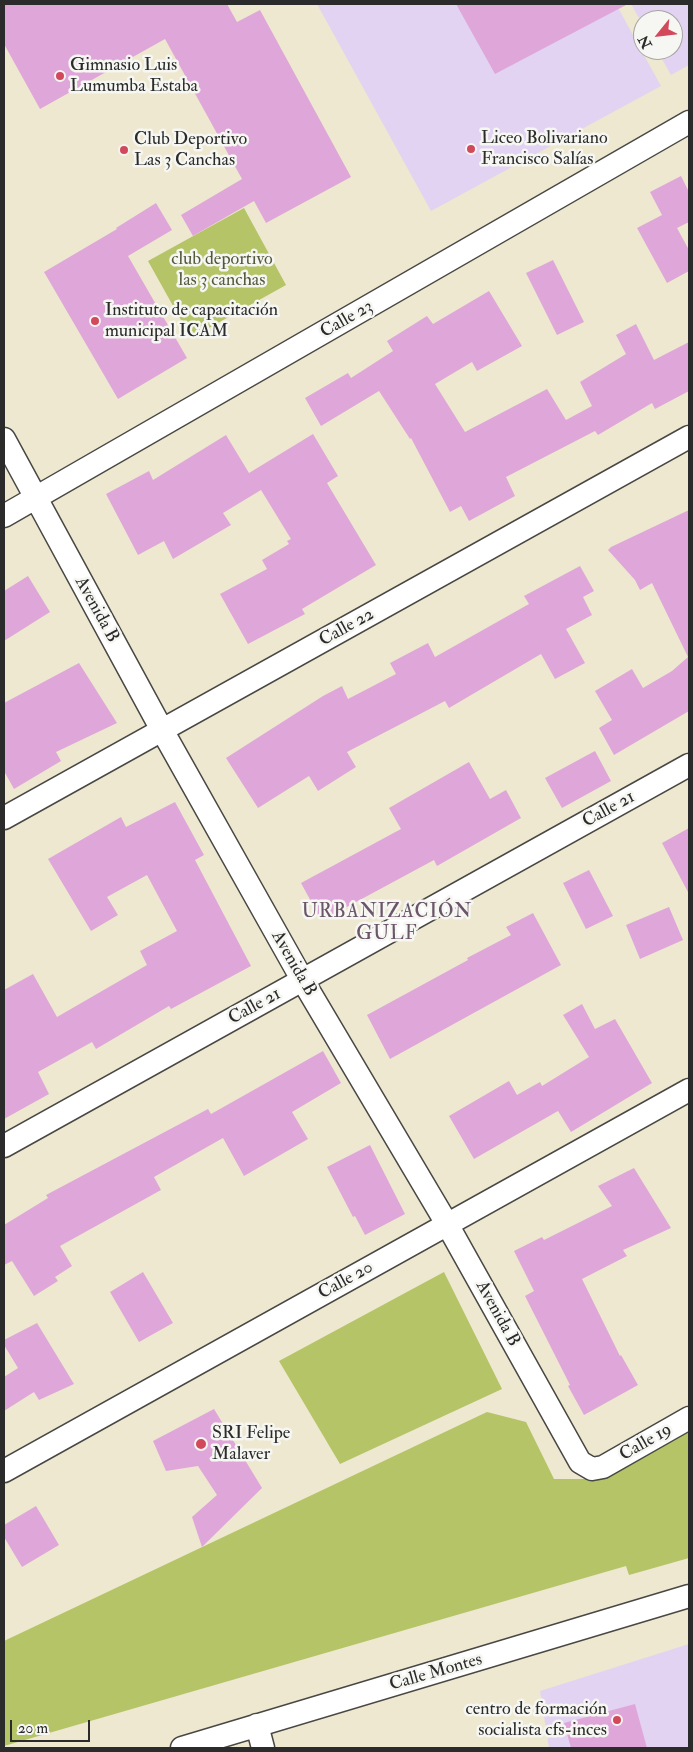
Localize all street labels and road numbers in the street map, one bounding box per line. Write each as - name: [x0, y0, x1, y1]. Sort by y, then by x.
- street label: Calle 23: [317, 296, 377, 344]
- street label: Avenida B: [69, 573, 123, 647]
- street label: Calle 22: [316, 604, 378, 652]
- street label: Calle 21: [579, 787, 639, 833]
- street label: Avenida B: [266, 927, 320, 1001]
- street label: Calle 21: [225, 984, 285, 1030]
- street label: Calle 20: [315, 1257, 377, 1305]
- street label: Avenida B: [470, 1277, 524, 1351]
- street label: Calle 19: [616, 1420, 676, 1466]
- street label: Calle Montes: [387, 1649, 485, 1697]

